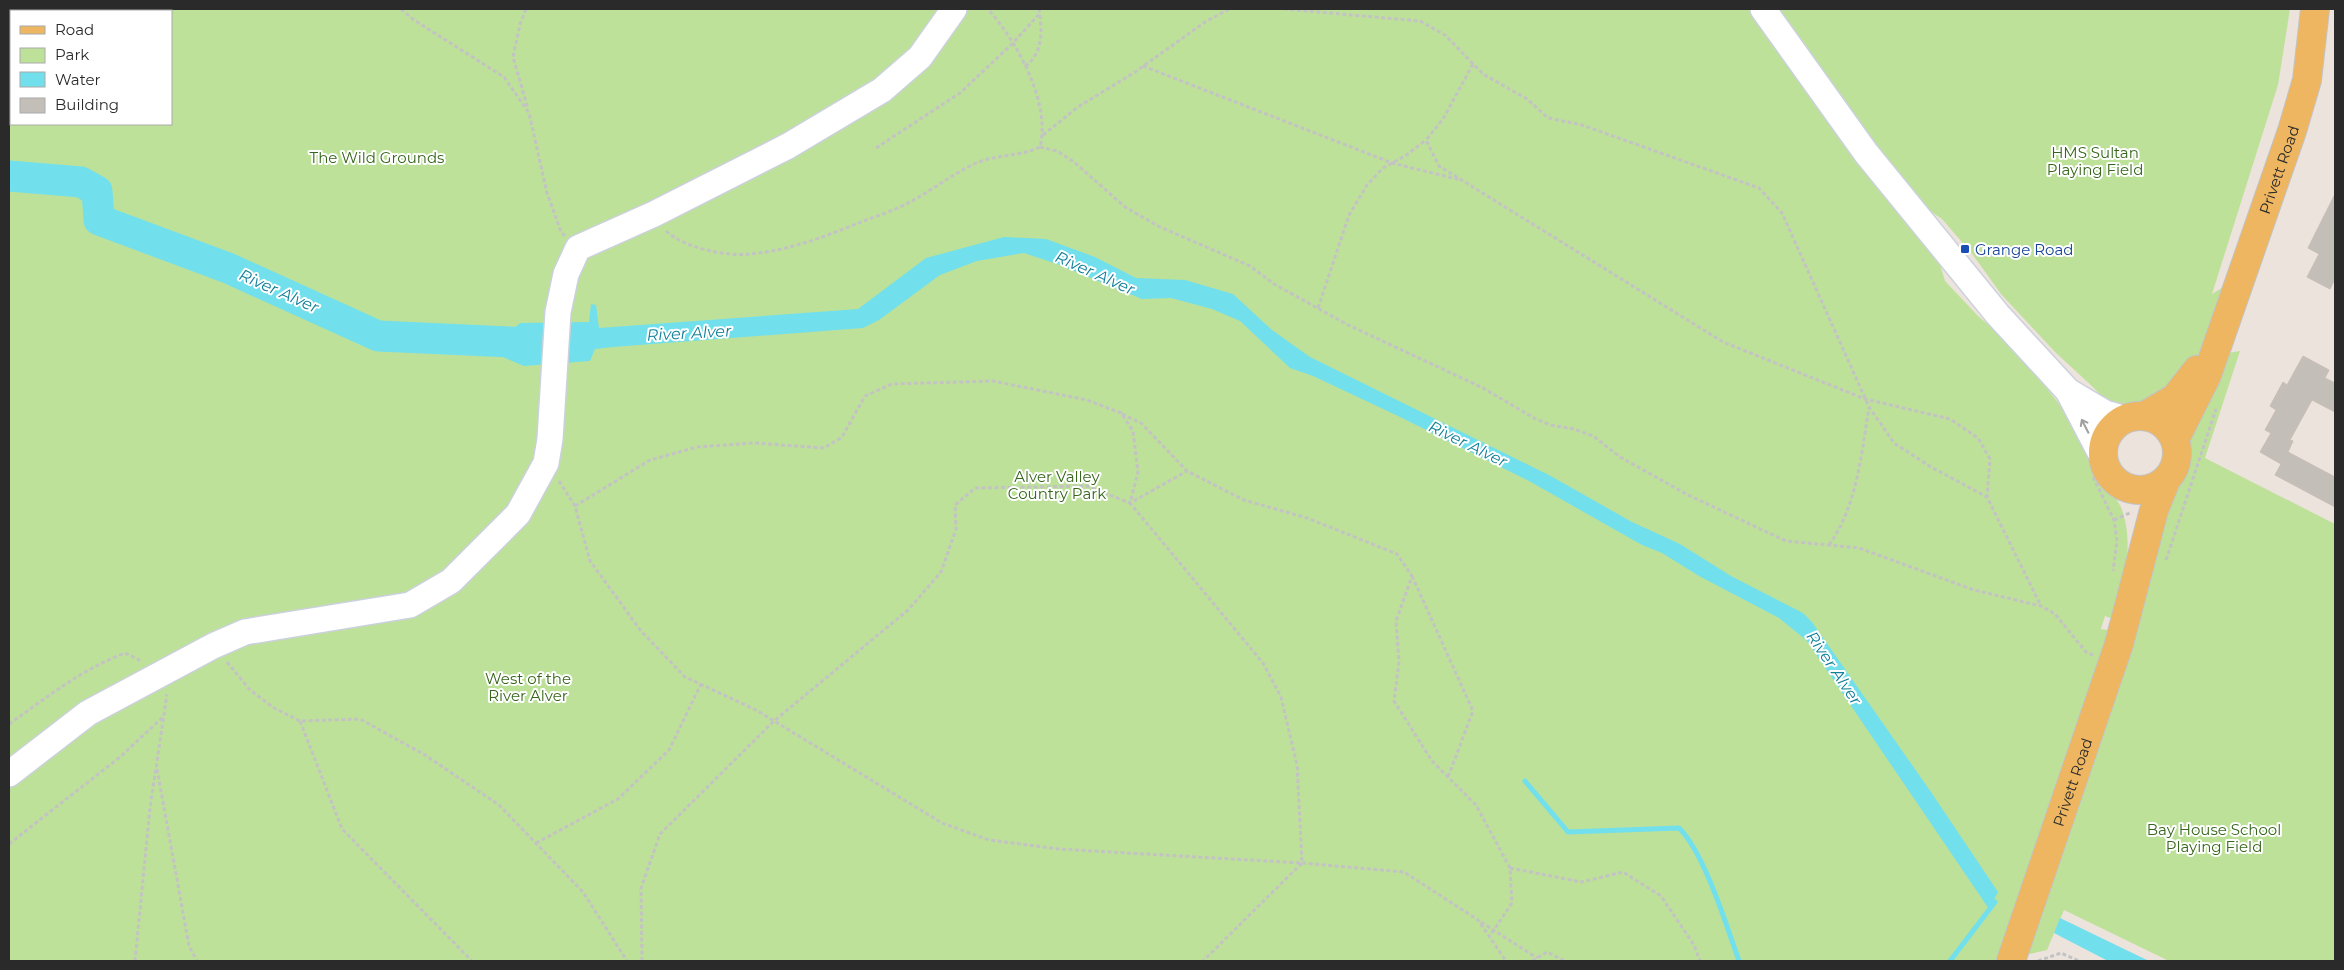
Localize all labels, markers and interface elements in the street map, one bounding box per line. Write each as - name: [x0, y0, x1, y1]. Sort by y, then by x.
- legend: [10, 10, 172, 125]
- text: Road: [55, 20, 94, 39]
- text: Park: [55, 45, 89, 64]
- text: Water: [55, 70, 101, 89]
- text: Building: [55, 95, 119, 114]
- street label: Privett Road: [2254, 123, 2303, 216]
- park label: HMS Sultan Playing Field: [2047, 143, 2143, 179]
- park label: The Wild Grounds: [310, 148, 444, 167]
- place label: Grange Road: [1975, 240, 2073, 259]
- marker: Grange Road: [1959, 243, 1971, 255]
- water label: River Alver: [1052, 247, 1138, 299]
- water label: River Alver: [236, 265, 322, 317]
- water label: River Alver: [646, 321, 732, 345]
- water label: River Alver: [1426, 417, 1511, 471]
- one-way arrow: [2080, 419, 2089, 434]
- park label: Alver Valley Country Park: [1008, 467, 1106, 503]
- water label: River Alver: [1802, 628, 1866, 709]
- park label: West of the River Alver: [485, 669, 571, 705]
- street label: Privett Road: [2048, 735, 2096, 829]
- park label: Bay House School Playing Field: [2147, 820, 2281, 856]

